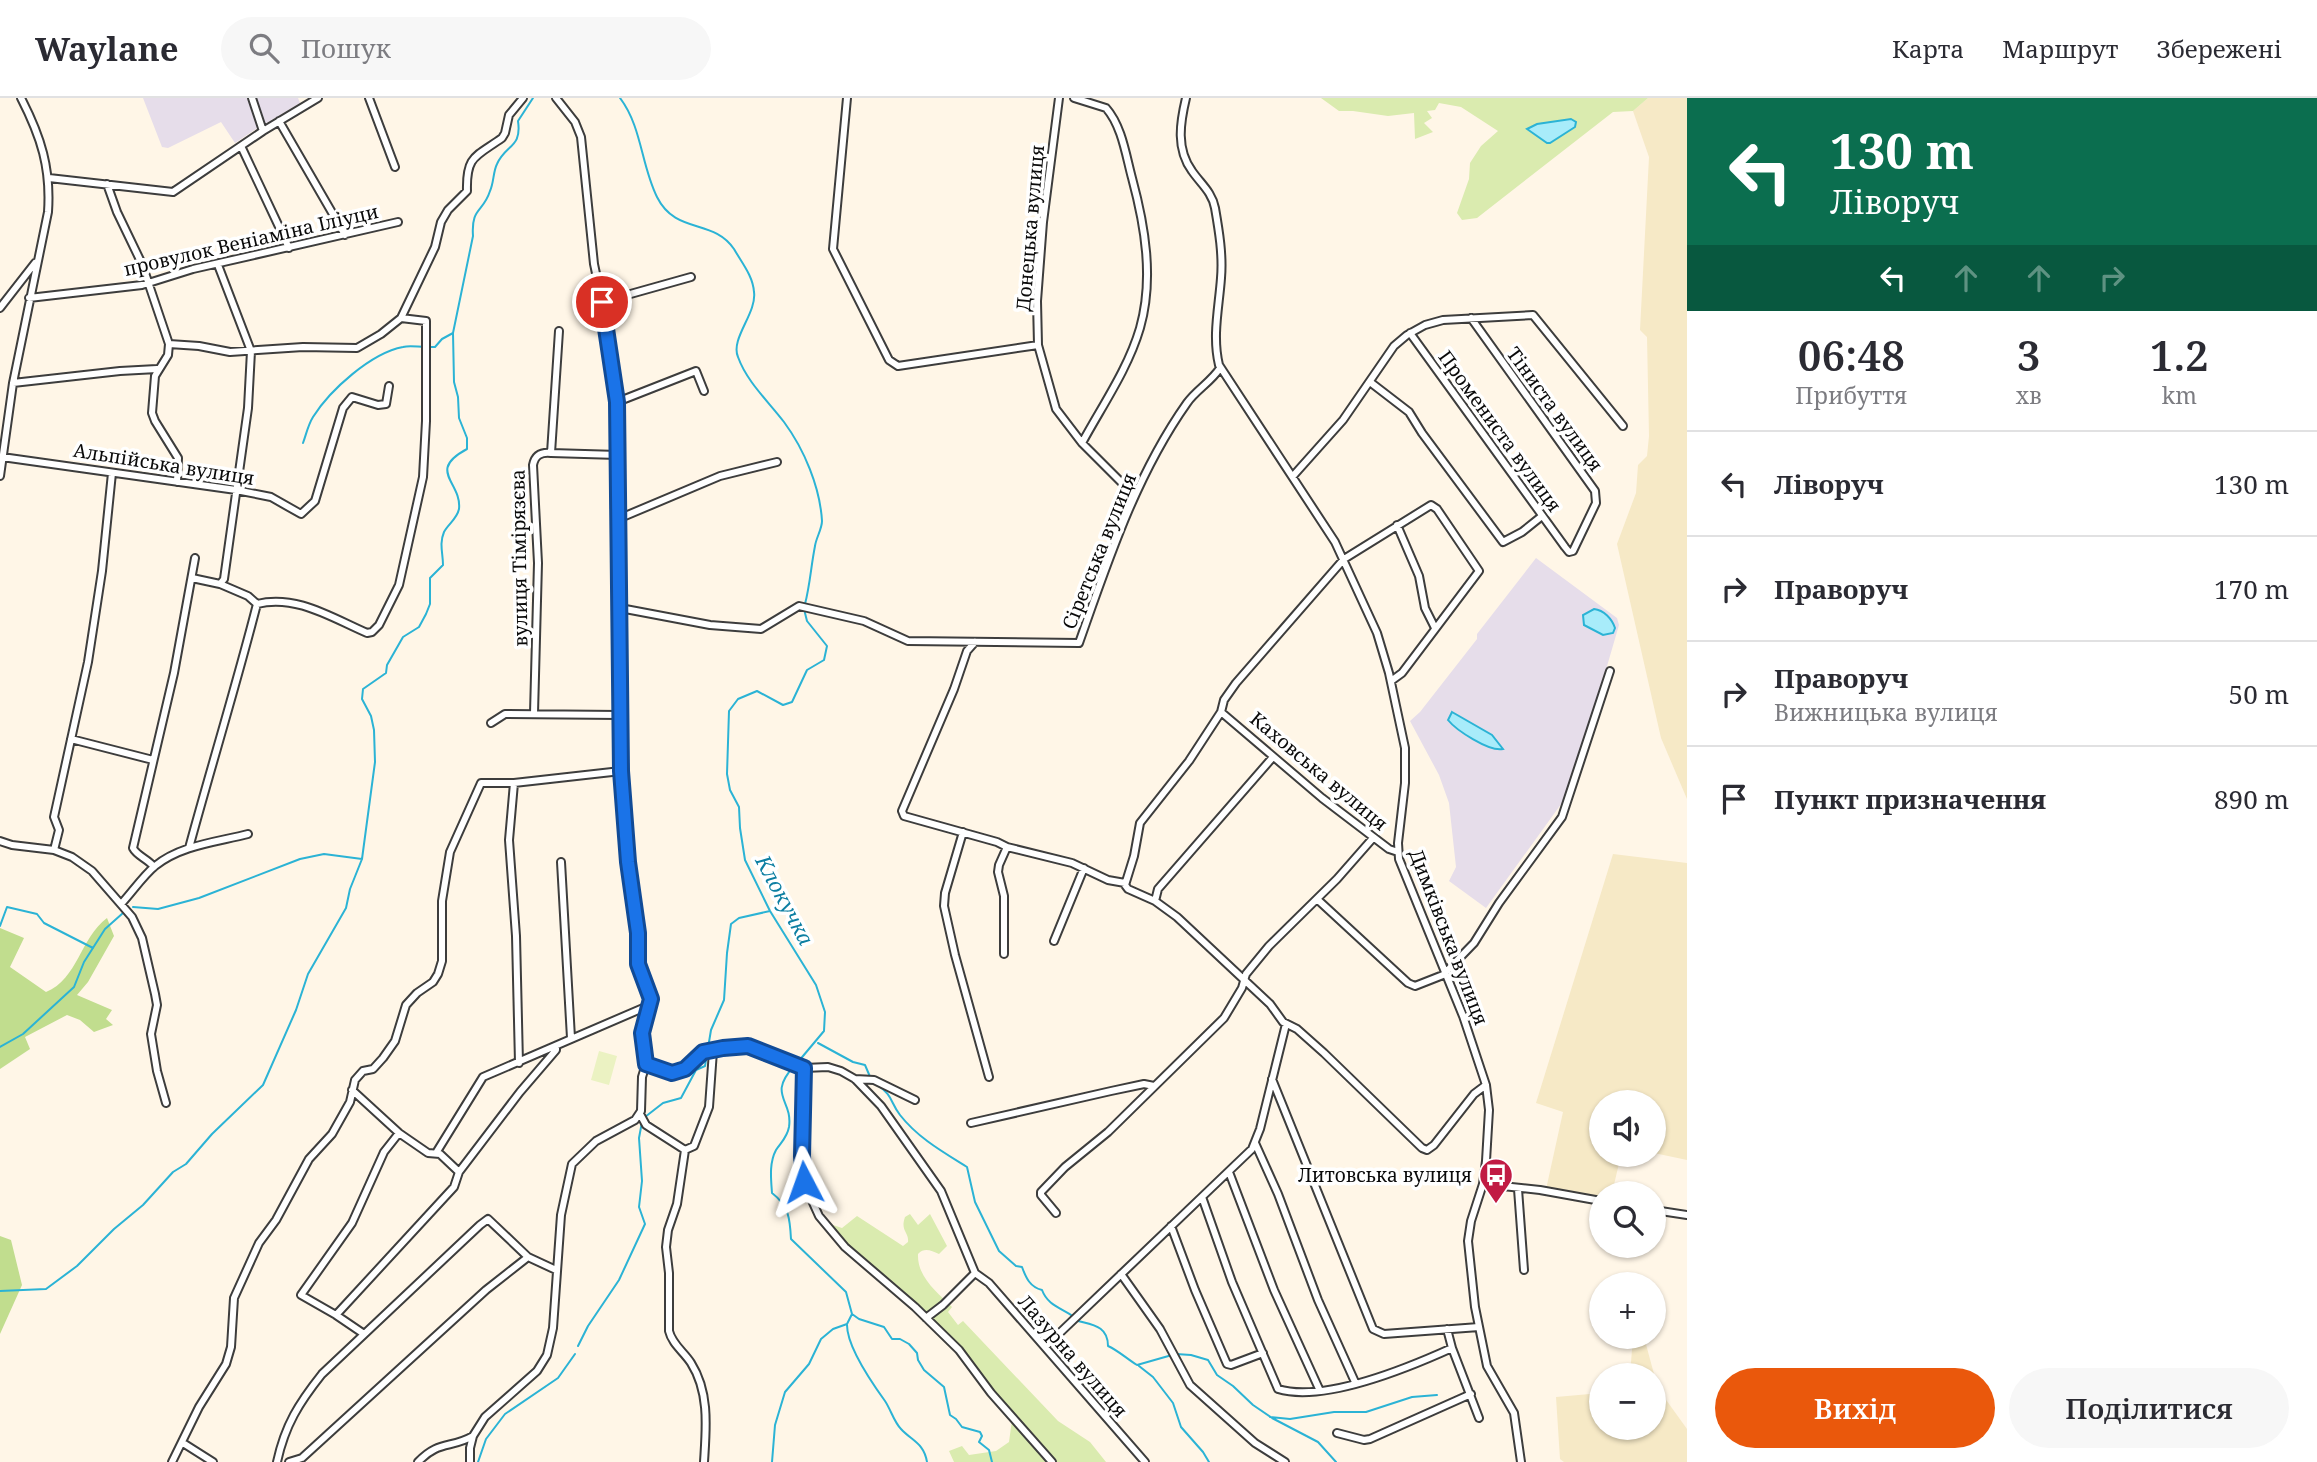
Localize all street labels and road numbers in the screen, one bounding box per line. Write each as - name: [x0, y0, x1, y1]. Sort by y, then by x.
- street label: Донецька вулиця: [1010, 144, 1050, 312]
- street label: провулок Веніаміна Іліуци: [121, 198, 381, 282]
- street label: Тіниста вулиця: [1501, 341, 1609, 477]
- street label: Промениста вулиця: [1433, 345, 1568, 517]
- street label: Альпійська вулиця: [72, 437, 257, 491]
- street label: вулиця Тімірязєва: [504, 469, 534, 647]
- street label: Сіретська вулиця: [1056, 469, 1142, 633]
- street label: Каховська вулиця: [1245, 706, 1394, 836]
- street label: Димківська вулиця: [1403, 845, 1495, 1029]
- street label: Лазурна вулиця: [1013, 1289, 1134, 1423]

